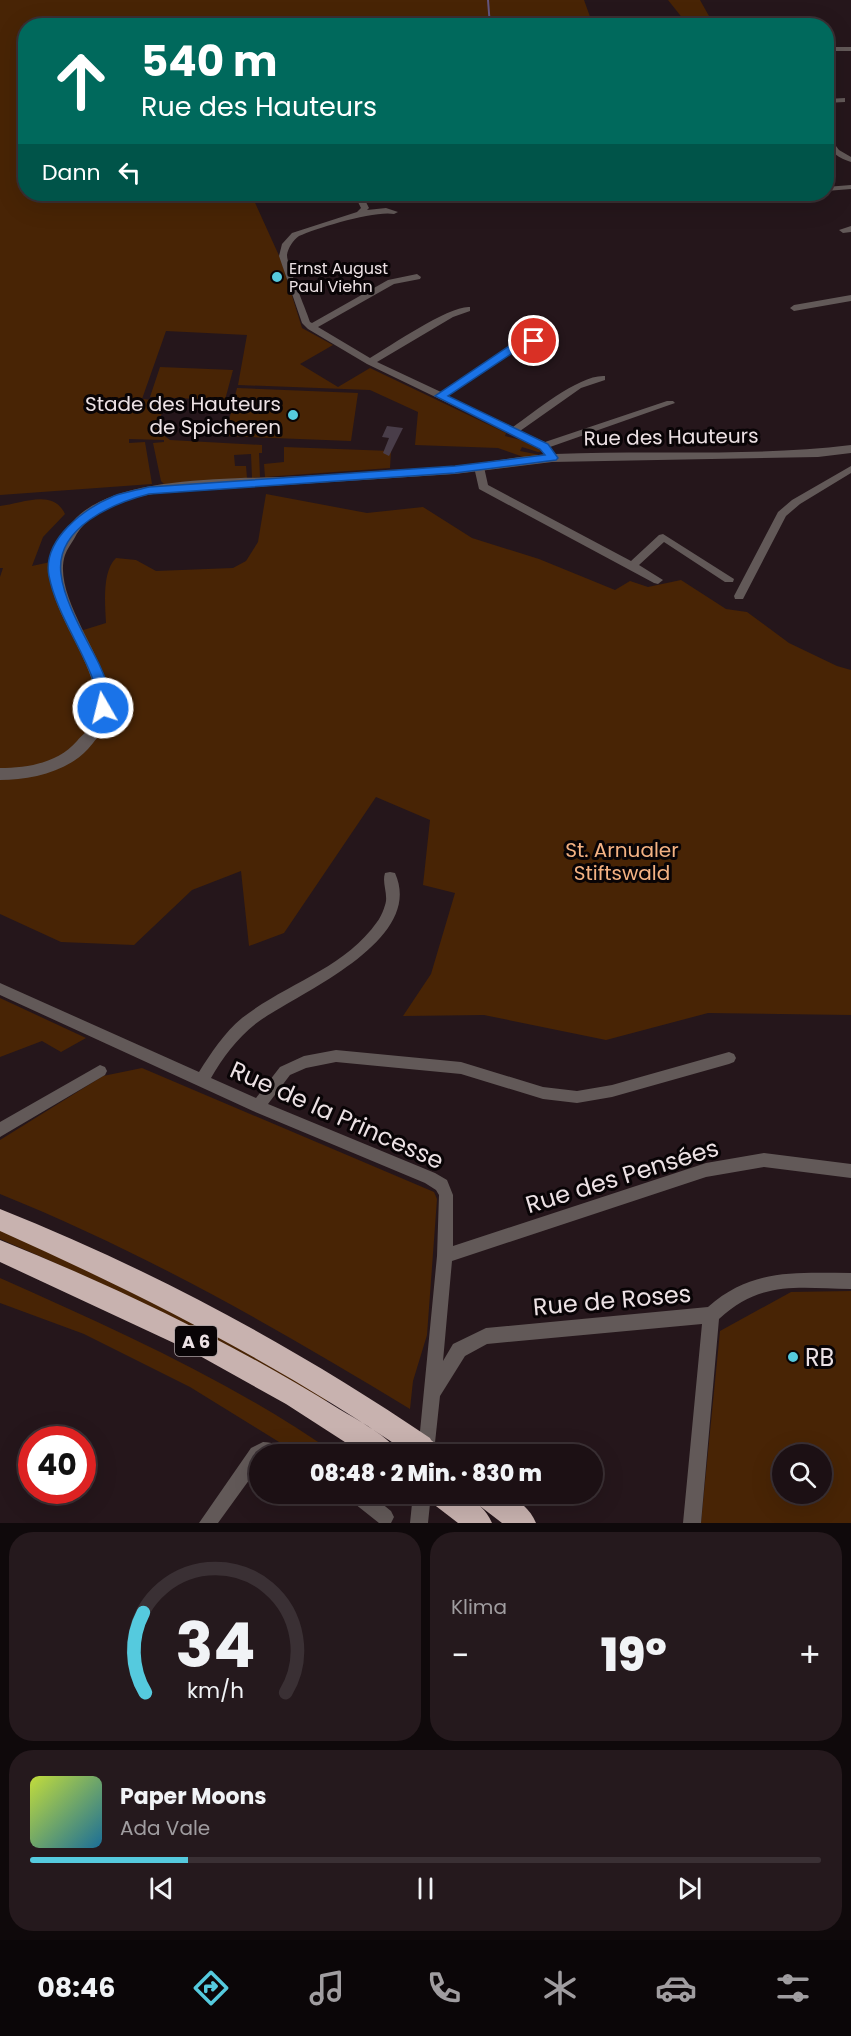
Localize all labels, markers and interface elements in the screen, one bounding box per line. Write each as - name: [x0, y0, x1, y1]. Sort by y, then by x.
- text: 540 m: [141, 32, 278, 91]
- icon: ahead: [42, 42, 120, 120]
- text: Rue des Hauteurs: [141, 88, 377, 125]
- icon: left: [113, 156, 146, 189]
- text: Dann: [42, 157, 101, 188]
- place label: Ernst August Paul Viehn: [289, 257, 388, 298]
- marker: Ernst August Paul Viehn: [270, 270, 284, 284]
- pin: [508, 315, 559, 366]
- icon: arrive: [517, 324, 550, 357]
- place label: Stade des Hauteurs de Spicheren: [85, 390, 281, 441]
- marker: Stade des Hauteurs de Spicheren: [286, 408, 300, 422]
- street label: Rue des Hauteurs: [583, 421, 759, 453]
- position arrow: [71, 676, 135, 740]
- park label: St. Arnualer Stiftswald: [565, 836, 679, 887]
- street label: Rue de la Princesse: [225, 1053, 449, 1177]
- street label: Rue des Pensées: [521, 1131, 723, 1221]
- street label: Rue de Roses: [532, 1277, 692, 1323]
- road number: A 6: [175, 1326, 217, 1356]
- place label: RB: [805, 1341, 834, 1374]
- marker: RB: [786, 1350, 800, 1364]
- speed limit sign: 40: [18, 1426, 96, 1504]
- map controls: [772, 1444, 832, 1504]
- button: search: [772, 1444, 832, 1504]
- text: 08:48 · 2 Min. · 830 m: [310, 1458, 542, 1489]
- text: Klima: [451, 1593, 507, 1621]
- text: 34: [175, 1601, 255, 1689]
- text: 19°: [601, 1624, 667, 1687]
- text: −: [451, 1632, 469, 1679]
- text: +: [798, 1632, 821, 1679]
- text: km/h: [186, 1676, 244, 1707]
- text: Paper Moons: [120, 1781, 267, 1812]
- text: Ada Vale: [120, 1814, 210, 1842]
- icon: previous: [145, 1872, 178, 1905]
- icon: pause: [409, 1872, 442, 1905]
- icon: next: [673, 1872, 706, 1905]
- icon: directions: [190, 1967, 232, 2009]
- icon: music: [306, 1967, 348, 2009]
- icon: phone: [423, 1967, 465, 2009]
- icon: climate: [539, 1967, 581, 2009]
- icon: car: [655, 1967, 697, 2009]
- icon: filters: [772, 1967, 814, 2009]
- text: 08:46: [37, 1969, 115, 2006]

